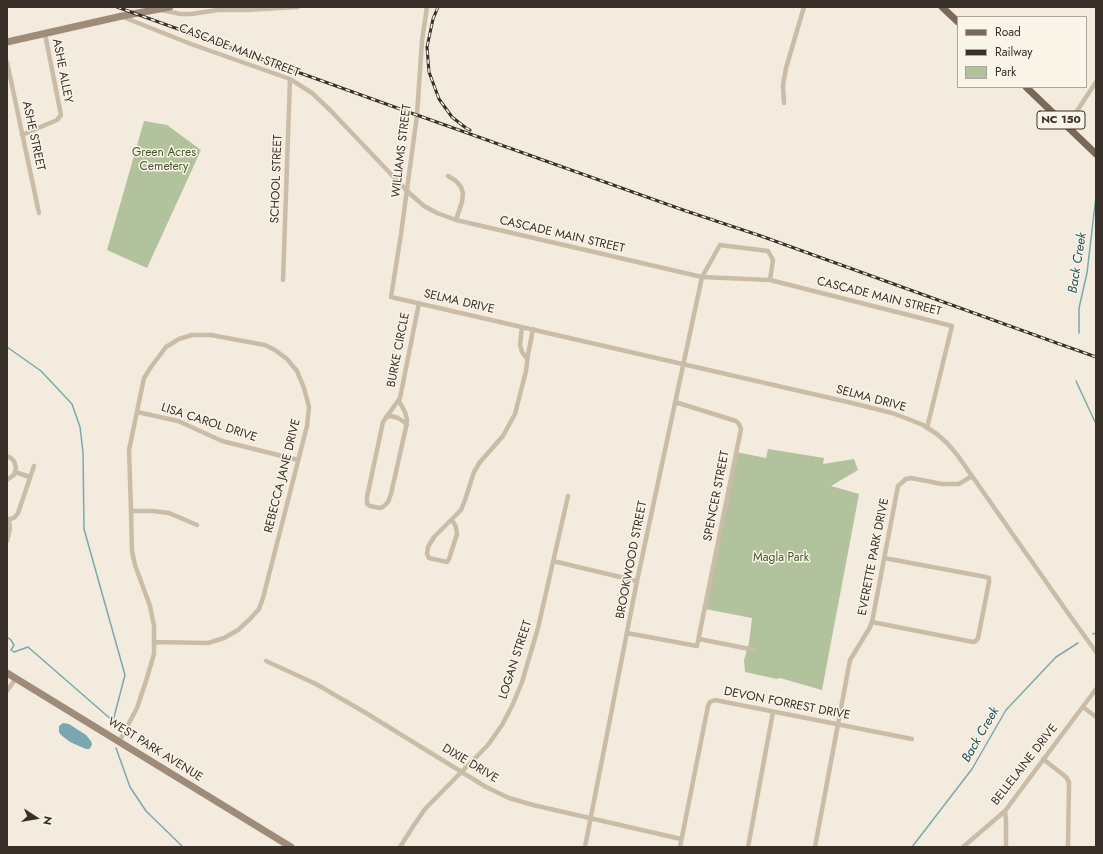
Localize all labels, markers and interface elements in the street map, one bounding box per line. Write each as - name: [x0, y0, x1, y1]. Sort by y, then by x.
- legend: [957, 16, 1087, 88]
- street label: CASCADE MAIN STREET: [177, 21, 301, 81]
- text: Road: [995, 23, 1021, 41]
- street label: ASHE ALLEY: [49, 38, 75, 104]
- text: Railway: [995, 43, 1033, 61]
- text: Park: [995, 63, 1016, 81]
- street label: ASHE STREET: [19, 100, 47, 172]
- street label: WILLIAMS STREET: [389, 103, 415, 199]
- road number: NC 150: [1037, 111, 1085, 129]
- street label: SCHOOL STREET: [268, 134, 286, 224]
- park label: Green Acres Cemetery: [132, 146, 196, 174]
- street label: CASCADE MAIN STREET: [498, 214, 626, 256]
- water label: Back Creek: [1066, 232, 1090, 294]
- street label: CASCADE MAIN STREET: [815, 275, 943, 319]
- street label: SELMA DRIVE: [422, 287, 496, 317]
- street label: BURKE CIRCLE: [385, 311, 413, 389]
- street label: SELMA DRIVE: [834, 383, 908, 415]
- street label: LISA CAROL DRIVE: [159, 401, 259, 445]
- street label: REBECCA JANE DRIVE: [262, 417, 304, 535]
- street label: SPENCER STREET: [701, 450, 733, 542]
- street label: EVERETTE PARK DRIVE: [856, 497, 892, 617]
- street label: BROOKWOOD STREET: [614, 500, 650, 620]
- park label: Magla Park: [753, 551, 809, 565]
- street label: LOGAN STREET: [496, 619, 536, 701]
- street label: DEVON FORREST DRIVE: [723, 685, 851, 723]
- water label: Back Creek: [959, 705, 1003, 765]
- street label: WEST PARK AVENUE: [105, 715, 205, 785]
- street label: BELLELAINE DRIVE: [989, 721, 1061, 809]
- street label: DIXIE DRIVE: [439, 742, 501, 786]
- north arrow: [16, 798, 56, 838]
- text: N: [39, 815, 56, 826]

